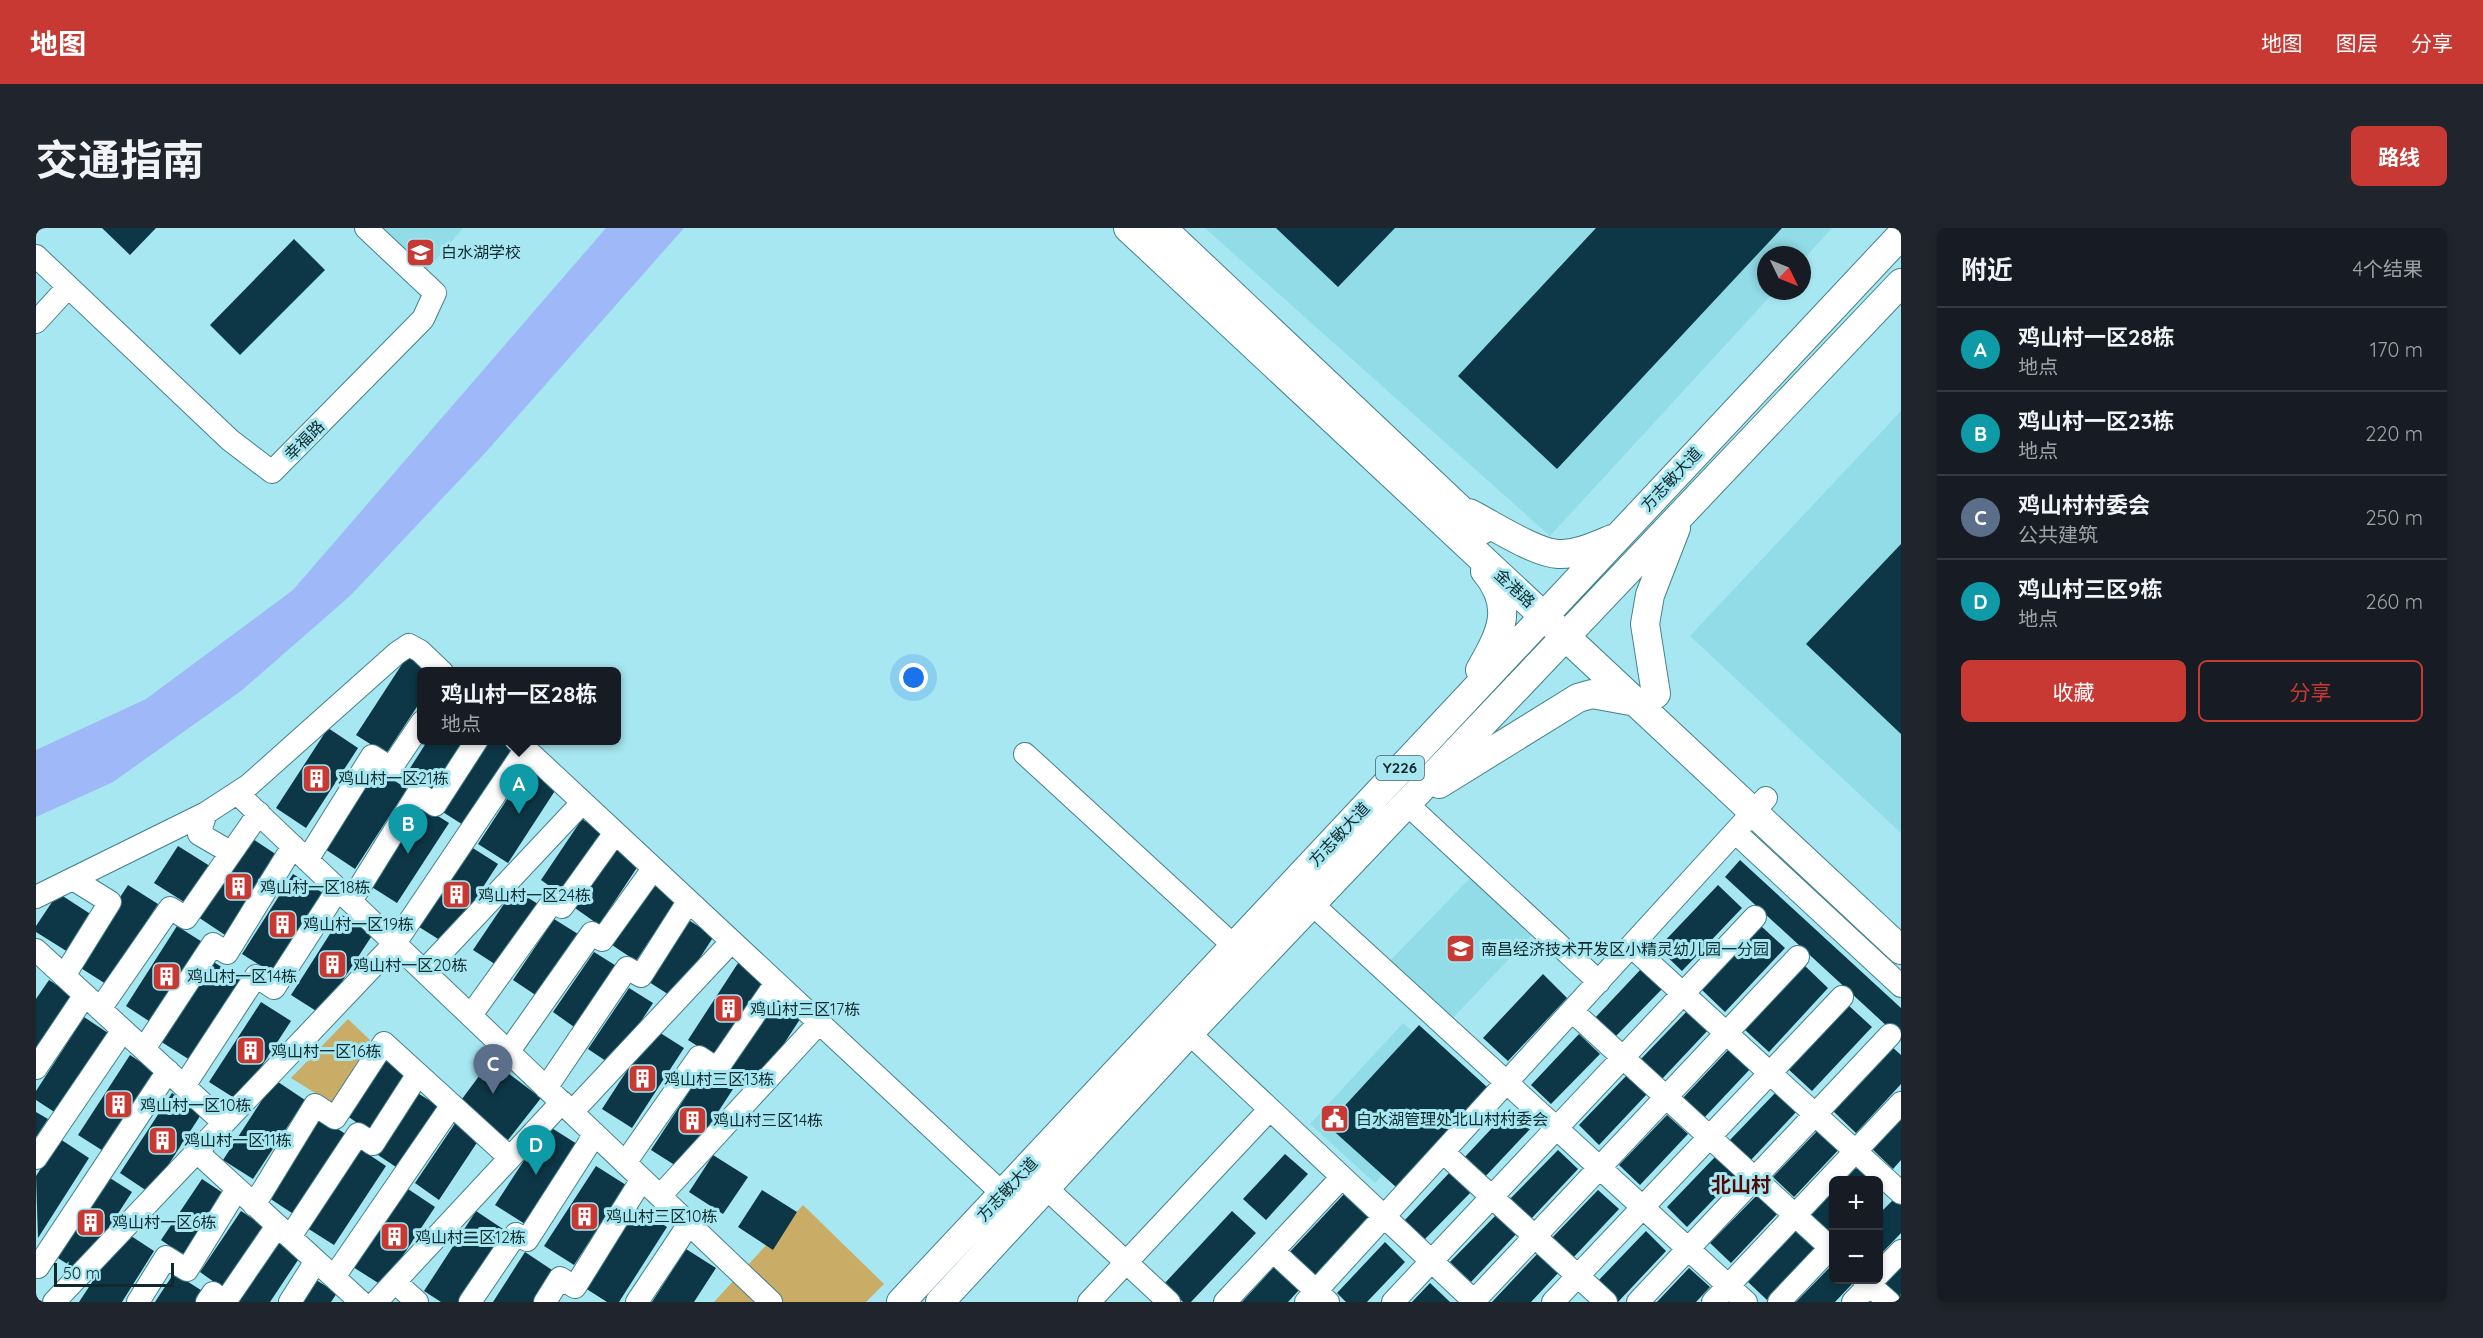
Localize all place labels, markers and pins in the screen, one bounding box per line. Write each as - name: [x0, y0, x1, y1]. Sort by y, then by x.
- school or university icon: 白水湖学校: [404, 236, 436, 268]
- place label: 白水湖学校: [441, 242, 521, 262]
- building icon: 鸡山村一区21栋: [301, 762, 333, 794]
- pin: A: [500, 764, 538, 814]
- place label: 鸡山村一区21栋: [338, 768, 449, 788]
- pin: B: [388, 804, 428, 854]
- building icon: 鸡山村一区18栋: [223, 871, 255, 903]
- place label: 鸡山村一区18栋: [260, 877, 371, 897]
- building icon: 鸡山村一区24栋: [441, 879, 473, 911]
- place label: 鸡山村一区24栋: [478, 885, 591, 905]
- building icon: 鸡山村一区19栋: [266, 908, 298, 940]
- place label: 鸡山村一区19栋: [303, 914, 414, 934]
- school or university icon: 南昌经济技术开发区小精灵幼儿园一分园: [1444, 933, 1476, 965]
- place label: 南昌经济技术开发区小精灵幼儿园一分园: [1481, 939, 1769, 959]
- building icon: 鸡山村一区20栋: [316, 949, 348, 981]
- place label: 鸡山村一区20栋: [353, 955, 467, 975]
- building icon: 鸡山村一区14栋: [150, 960, 182, 992]
- place label: 鸡山村一区14栋: [187, 966, 297, 986]
- building icon: 鸡山村三区17栋: [713, 993, 745, 1025]
- place label: 鸡山村三区17栋: [750, 999, 860, 1019]
- building icon: 鸡山村一区16栋: [234, 1035, 266, 1067]
- place label: 鸡山村一区16栋: [271, 1041, 382, 1061]
- pin: C: [474, 1044, 512, 1094]
- building icon: 鸡山村三区13栋: [627, 1063, 659, 1095]
- place label: 鸡山村三区13栋: [664, 1069, 774, 1089]
- building icon: 鸡山村一区10栋: [103, 1089, 135, 1121]
- place label: 鸡山村一区10栋: [140, 1095, 251, 1115]
- public building icon: 白水湖管理处北山村村委会: [1319, 1103, 1351, 1135]
- building icon: 鸡山村三区14栋: [676, 1104, 708, 1136]
- place label: 白水湖管理处北山村村委会: [1356, 1109, 1548, 1129]
- place label: 鸡山村三区14栋: [713, 1110, 823, 1130]
- building icon: 鸡山村一区11栋: [147, 1124, 179, 1156]
- pin: D: [516, 1126, 556, 1175]
- place label: 鸡山村一区11栋: [184, 1130, 292, 1150]
- building icon: 鸡山村三区10栋: [569, 1200, 601, 1232]
- building icon: 鸡山村一区6栋: [75, 1206, 107, 1238]
- place label: 鸡山村三区10栋: [606, 1206, 717, 1226]
- place label: 鸡山村一区6栋: [112, 1212, 217, 1232]
- building icon: 鸡山村二区12栋: [378, 1221, 410, 1253]
- place label: 鸡山村二区12栋: [415, 1227, 526, 1247]

